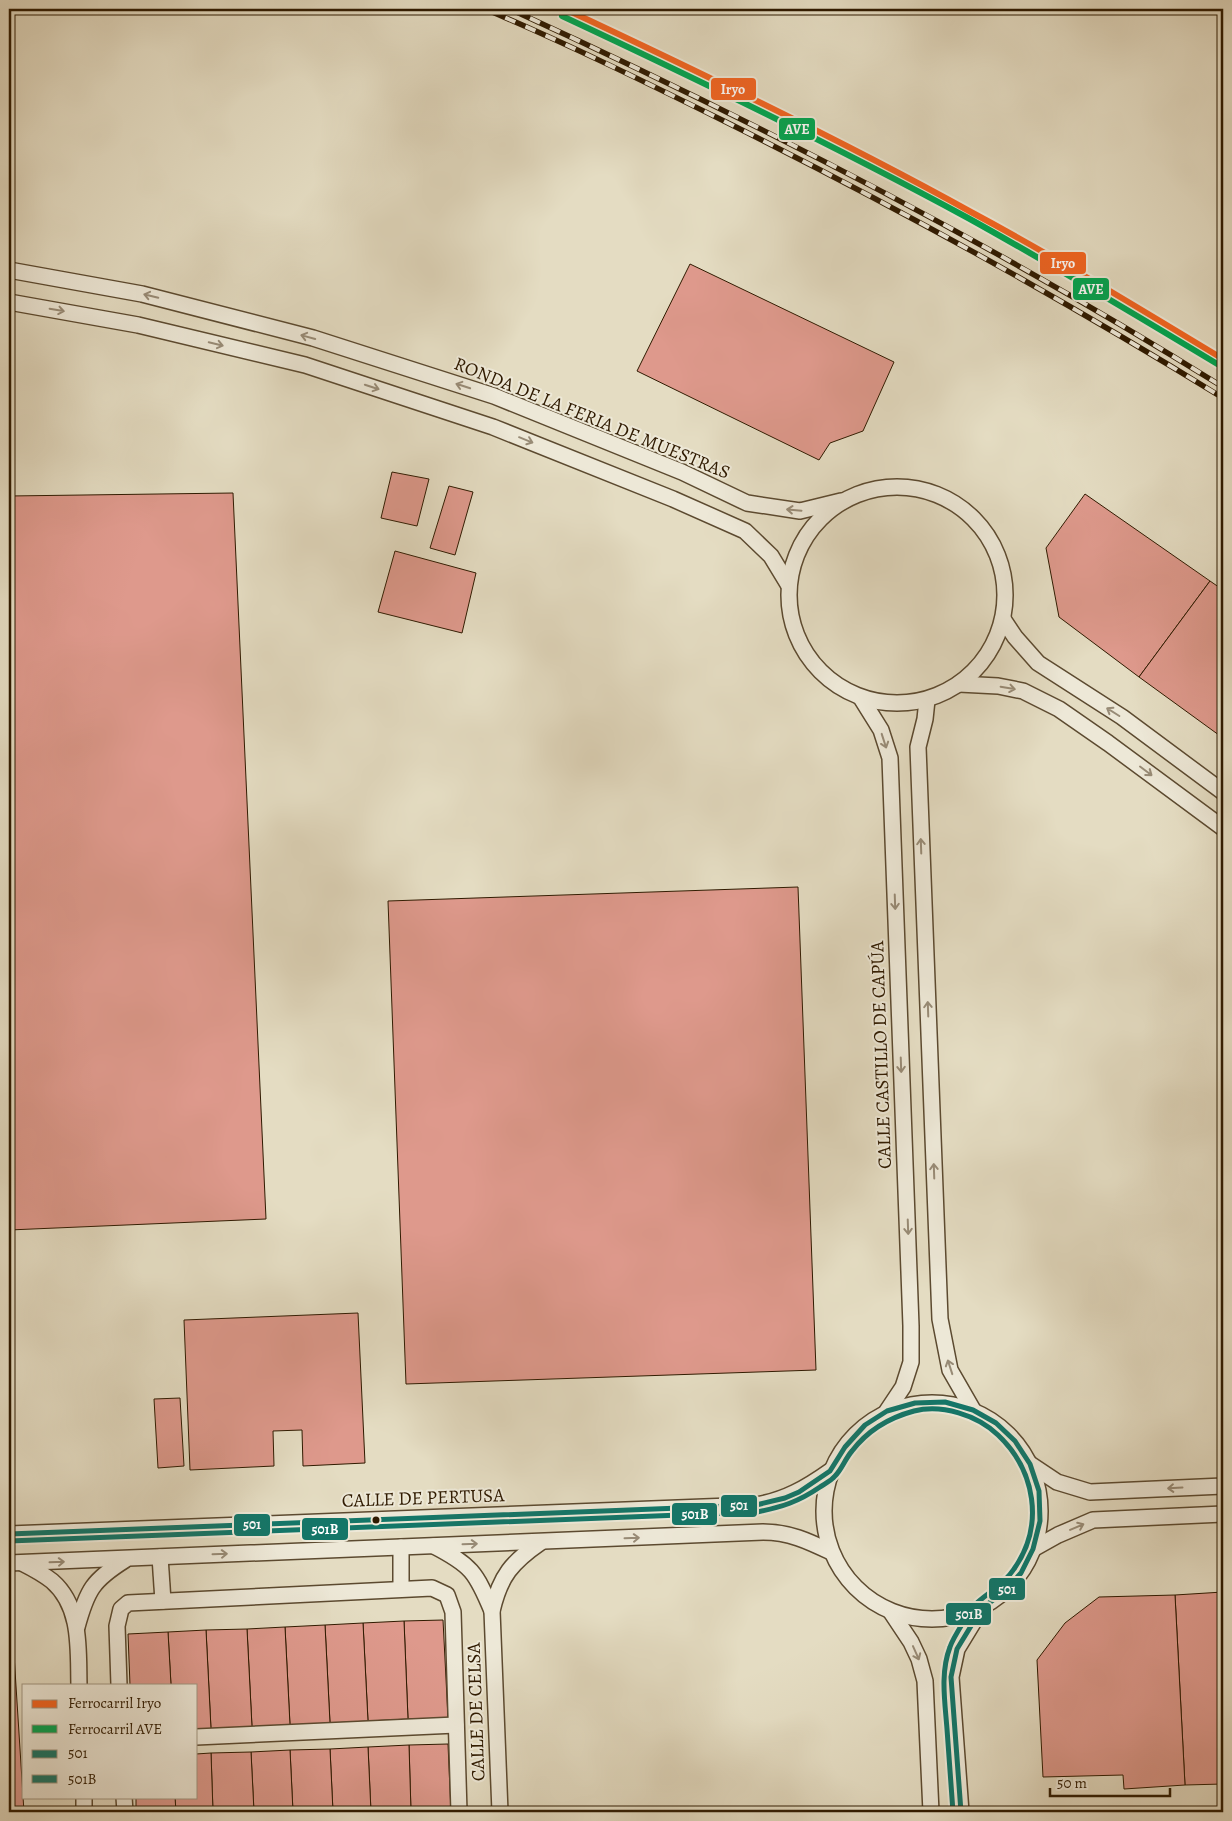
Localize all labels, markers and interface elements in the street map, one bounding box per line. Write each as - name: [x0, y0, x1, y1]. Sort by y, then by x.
- line badge: Iryo: [710, 77, 757, 101]
- text: Iryo: [721, 80, 745, 99]
- line badge: AVE: [778, 117, 816, 141]
- text: AVE: [783, 120, 810, 139]
- line badge: Iryo: [1039, 251, 1087, 275]
- text: Iryo: [1051, 254, 1075, 273]
- line badge: AVE: [1072, 277, 1110, 301]
- text: AVE: [1077, 280, 1104, 299]
- one-way arrow: [143, 291, 159, 300]
- one-way arrow: [48, 306, 64, 316]
- one-way arrow: [300, 331, 316, 341]
- one-way arrow: [207, 340, 223, 349]
- street label: RONDA DE LA FERIA DE MUESTRAS: [450, 351, 734, 485]
- one-way arrow: [455, 381, 471, 391]
- one-way arrow: [364, 383, 380, 393]
- one-way arrow: [518, 436, 533, 445]
- one-way arrow: [786, 505, 802, 515]
- one-way arrow: [1000, 683, 1016, 693]
- one-way arrow: [1106, 706, 1120, 717]
- one-way arrow: [880, 732, 890, 748]
- one-way arrow: [1139, 765, 1152, 776]
- one-way arrow: [917, 838, 926, 854]
- one-way arrow: [891, 894, 900, 910]
- street label: CALLE CASTILLO DE CAPÚA: [864, 940, 898, 1170]
- one-way arrow: [923, 1001, 932, 1017]
- one-way arrow: [897, 1056, 906, 1072]
- one-way arrow: [929, 1163, 939, 1180]
- one-way arrow: [903, 1219, 912, 1235]
- one-way arrow: [945, 1360, 954, 1375]
- street label: CALLE DE PERTUSA: [341, 1482, 506, 1514]
- one-way arrow: [1167, 1483, 1183, 1493]
- line badge: 501: [720, 1494, 758, 1518]
- text: 501: [730, 1496, 748, 1515]
- line badge: 501B: [671, 1502, 718, 1526]
- text: 501B: [682, 1505, 709, 1524]
- line badge: 501: [233, 1513, 271, 1537]
- text: 501: [243, 1515, 261, 1534]
- unlabelled marker: [371, 1515, 381, 1525]
- line badge: 501B: [301, 1517, 349, 1541]
- text: 501B: [312, 1520, 339, 1539]
- one-way arrow: [1069, 1522, 1084, 1532]
- one-way arrow: [624, 1533, 640, 1542]
- one-way arrow: [461, 1540, 477, 1549]
- one-way arrow: [212, 1550, 228, 1559]
- one-way arrow: [49, 1557, 65, 1566]
- line badge: 501: [988, 1577, 1026, 1601]
- text: 501: [998, 1580, 1016, 1599]
- line badge: 501B: [945, 1602, 992, 1626]
- text: 501B: [956, 1605, 983, 1624]
- street label: CALLE DE CELSA: [461, 1641, 491, 1782]
- one-way arrow: [912, 1645, 922, 1660]
- legend: [22, 1684, 198, 1798]
- text: Ferrocarril Iryo: [68, 1693, 161, 1713]
- text: Ferrocarril AVE: [68, 1719, 162, 1739]
- text: 501: [68, 1743, 88, 1763]
- scale bar: [1050, 1766, 1170, 1798]
- text: 501B: [68, 1769, 97, 1789]
- text: 50 m: [1057, 1773, 1087, 1793]

